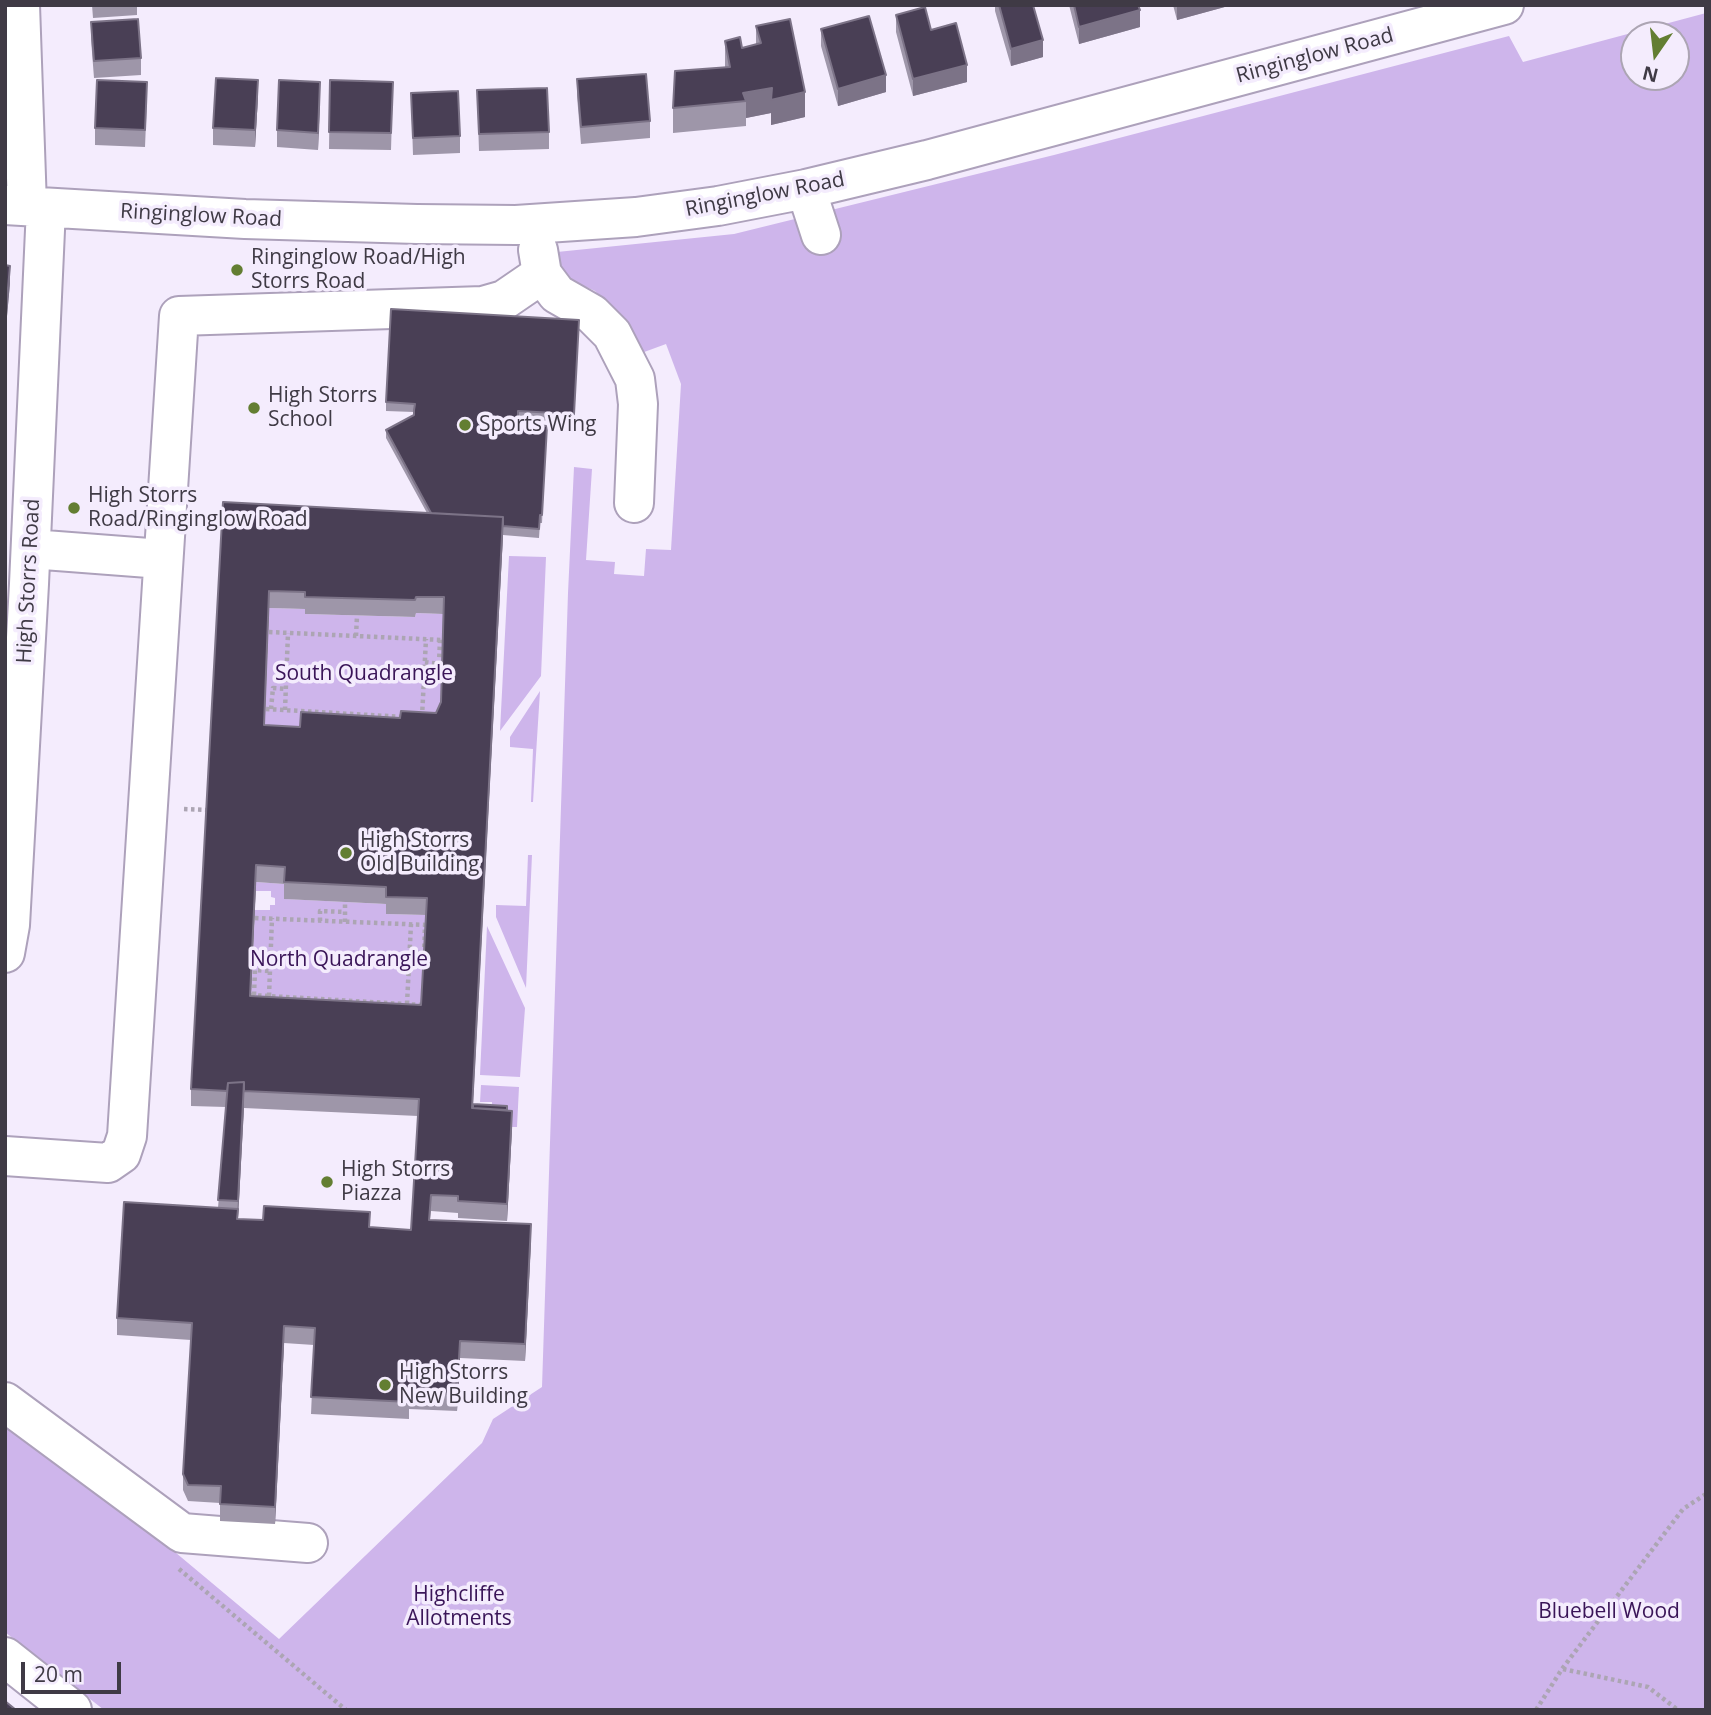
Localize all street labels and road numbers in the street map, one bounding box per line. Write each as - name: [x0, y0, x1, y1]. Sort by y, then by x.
- street label: Ringinglow Road: [1234, 23, 1396, 89]
- street label: Ringinglow Road: [683, 167, 847, 223]
- street label: Ringinglow Road: [120, 199, 282, 233]
- street label: High Storrs Road: [12, 498, 46, 664]

